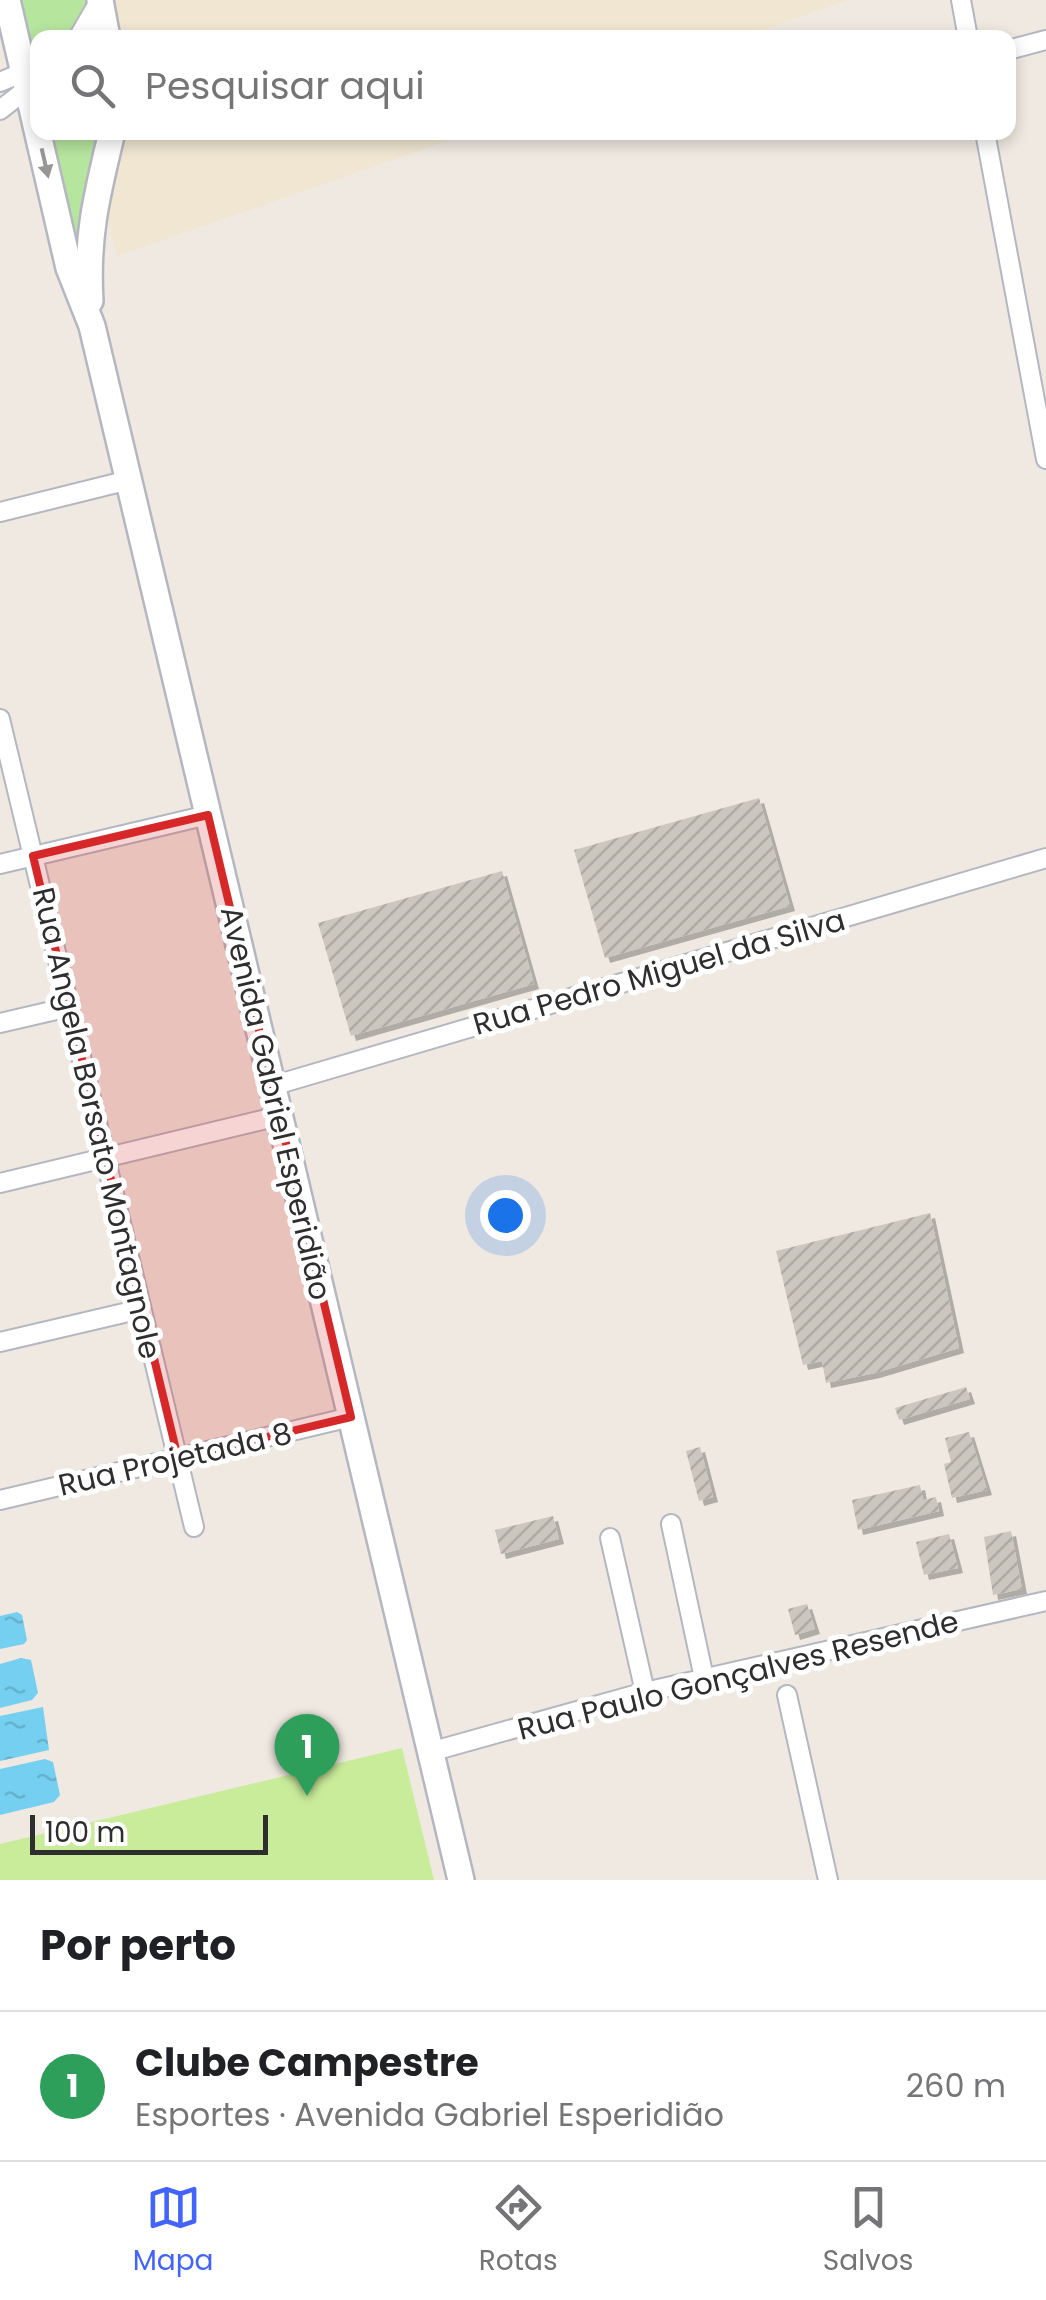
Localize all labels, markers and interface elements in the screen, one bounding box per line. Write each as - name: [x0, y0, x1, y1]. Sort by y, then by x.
- search box: [30, 30, 1016, 140]
- icon: search: [65, 58, 120, 113]
- text: Pesquisar aqui: [145, 59, 425, 112]
- one-way arrow: [38, 148, 53, 179]
- street label: Rua Angela Borsato Montagnole: [22, 883, 172, 1363]
- street label: Rua Pedro Miguel da Silva: [468, 898, 850, 1046]
- street label: Avenida Gabriel Esperidião: [210, 902, 342, 1304]
- your location: [480, 1190, 531, 1241]
- street label: Rua Projetada 8: [54, 1411, 296, 1507]
- street label: Rua Paulo Gonçalves Resende: [513, 1599, 963, 1751]
- pin: 1: [274, 1714, 340, 1796]
- scale bar: [30, 1810, 268, 1854]
- text: 100 m: [45, 1813, 125, 1852]
- text: Por perto: [40, 1916, 236, 1975]
- text: Clube Campestre: [135, 2036, 479, 2089]
- text: 1: [66, 2063, 79, 2108]
- text: 260 m: [906, 2063, 1006, 2108]
- text: Esportes · Avenida Gabriel Esperidião: [135, 2092, 724, 2137]
- tab: Mapa: [133, 2180, 214, 2282]
- tab: Rotas: [479, 2180, 558, 2282]
- tab: Salvos: [823, 2180, 913, 2282]

